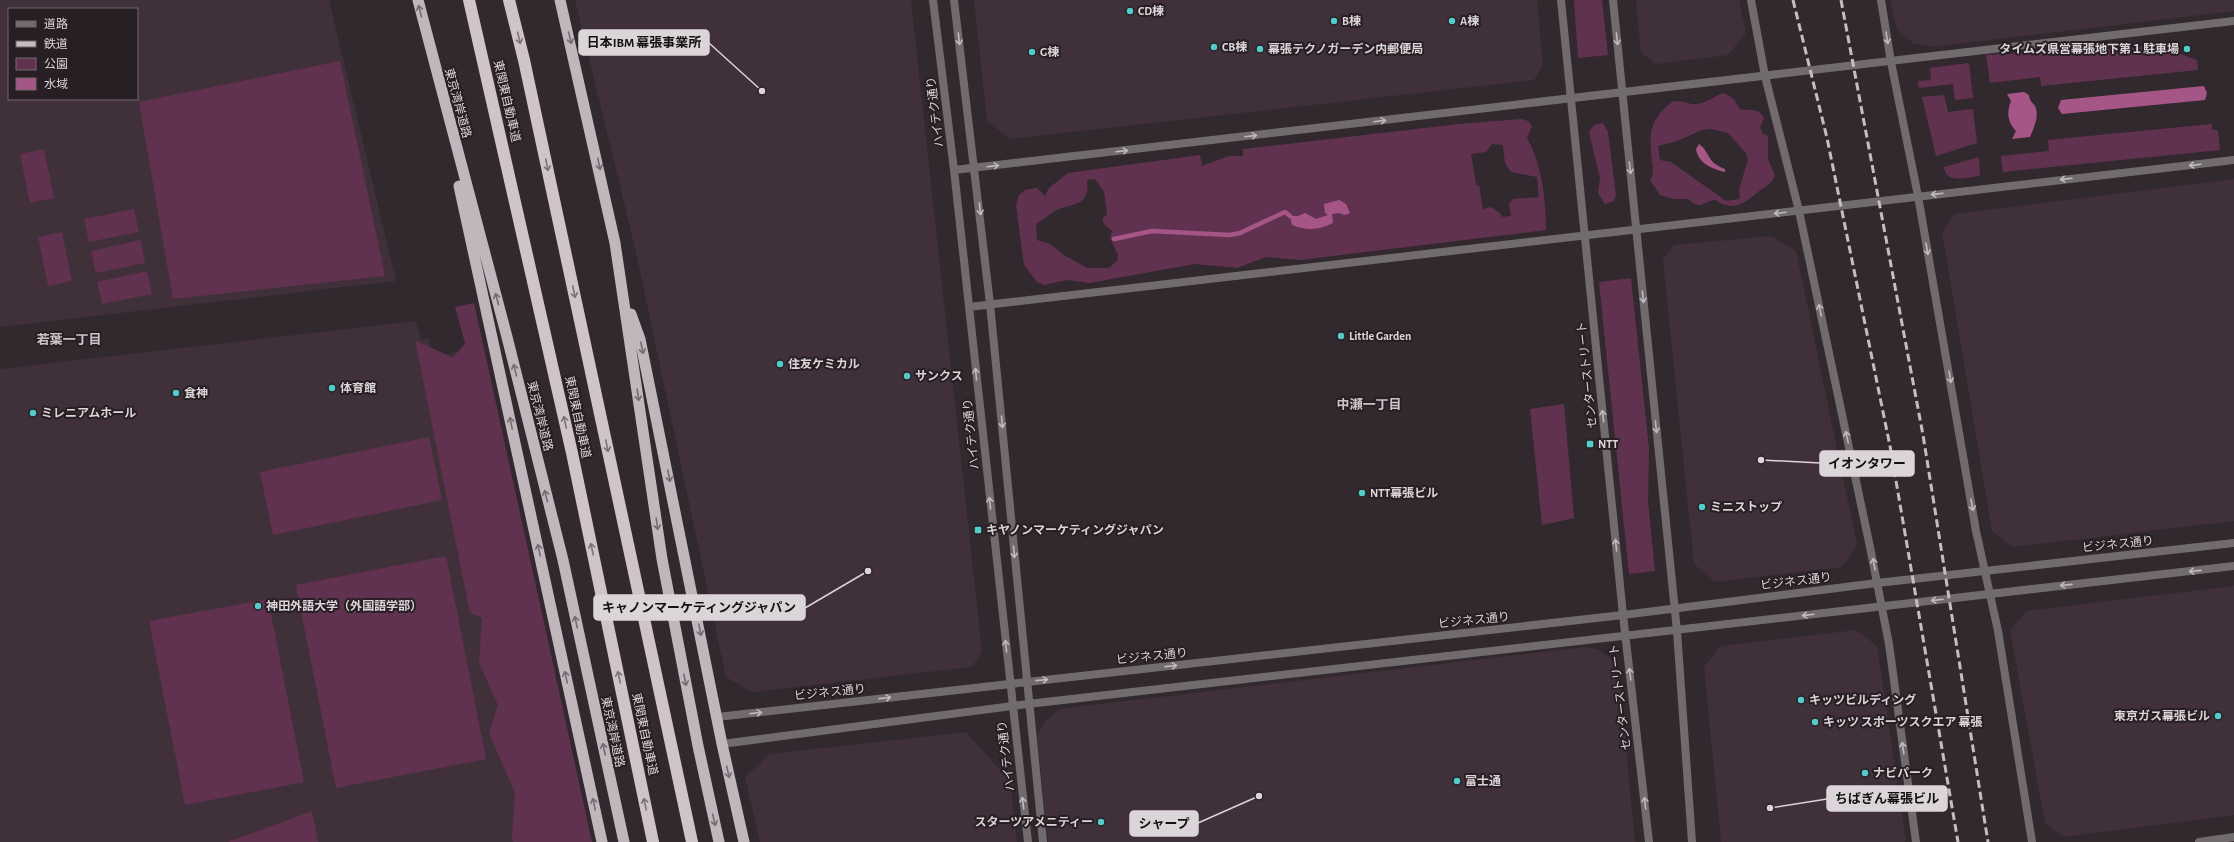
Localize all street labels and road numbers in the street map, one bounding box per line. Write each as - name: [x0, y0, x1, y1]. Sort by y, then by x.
- street label: 東関東自動車道: [492, 58, 523, 143]
- street label: 東京湾岸道路: [443, 66, 474, 139]
- street label: ハイテク通り: [924, 76, 945, 148]
- street label: センターストリート: [1575, 321, 1599, 429]
- street label: 東関東自動車道: [563, 374, 594, 459]
- street label: 東京湾岸道路: [525, 379, 556, 452]
- street label: ハイテク通り: [960, 398, 981, 470]
- street label: ビジネス通り: [2081, 533, 2154, 554]
- street label: ビジネス通り: [1759, 570, 1832, 591]
- street label: ビジネス通り: [1437, 609, 1510, 630]
- street label: センターストリート: [1607, 643, 1633, 751]
- street label: ビジネス通り: [1115, 645, 1188, 666]
- street label: ビジネス通り: [793, 681, 866, 702]
- street label: 東関東自動車道: [630, 691, 661, 776]
- street label: 東京湾岸道路: [600, 695, 627, 768]
- street label: ハイテク通り: [995, 720, 1016, 792]

